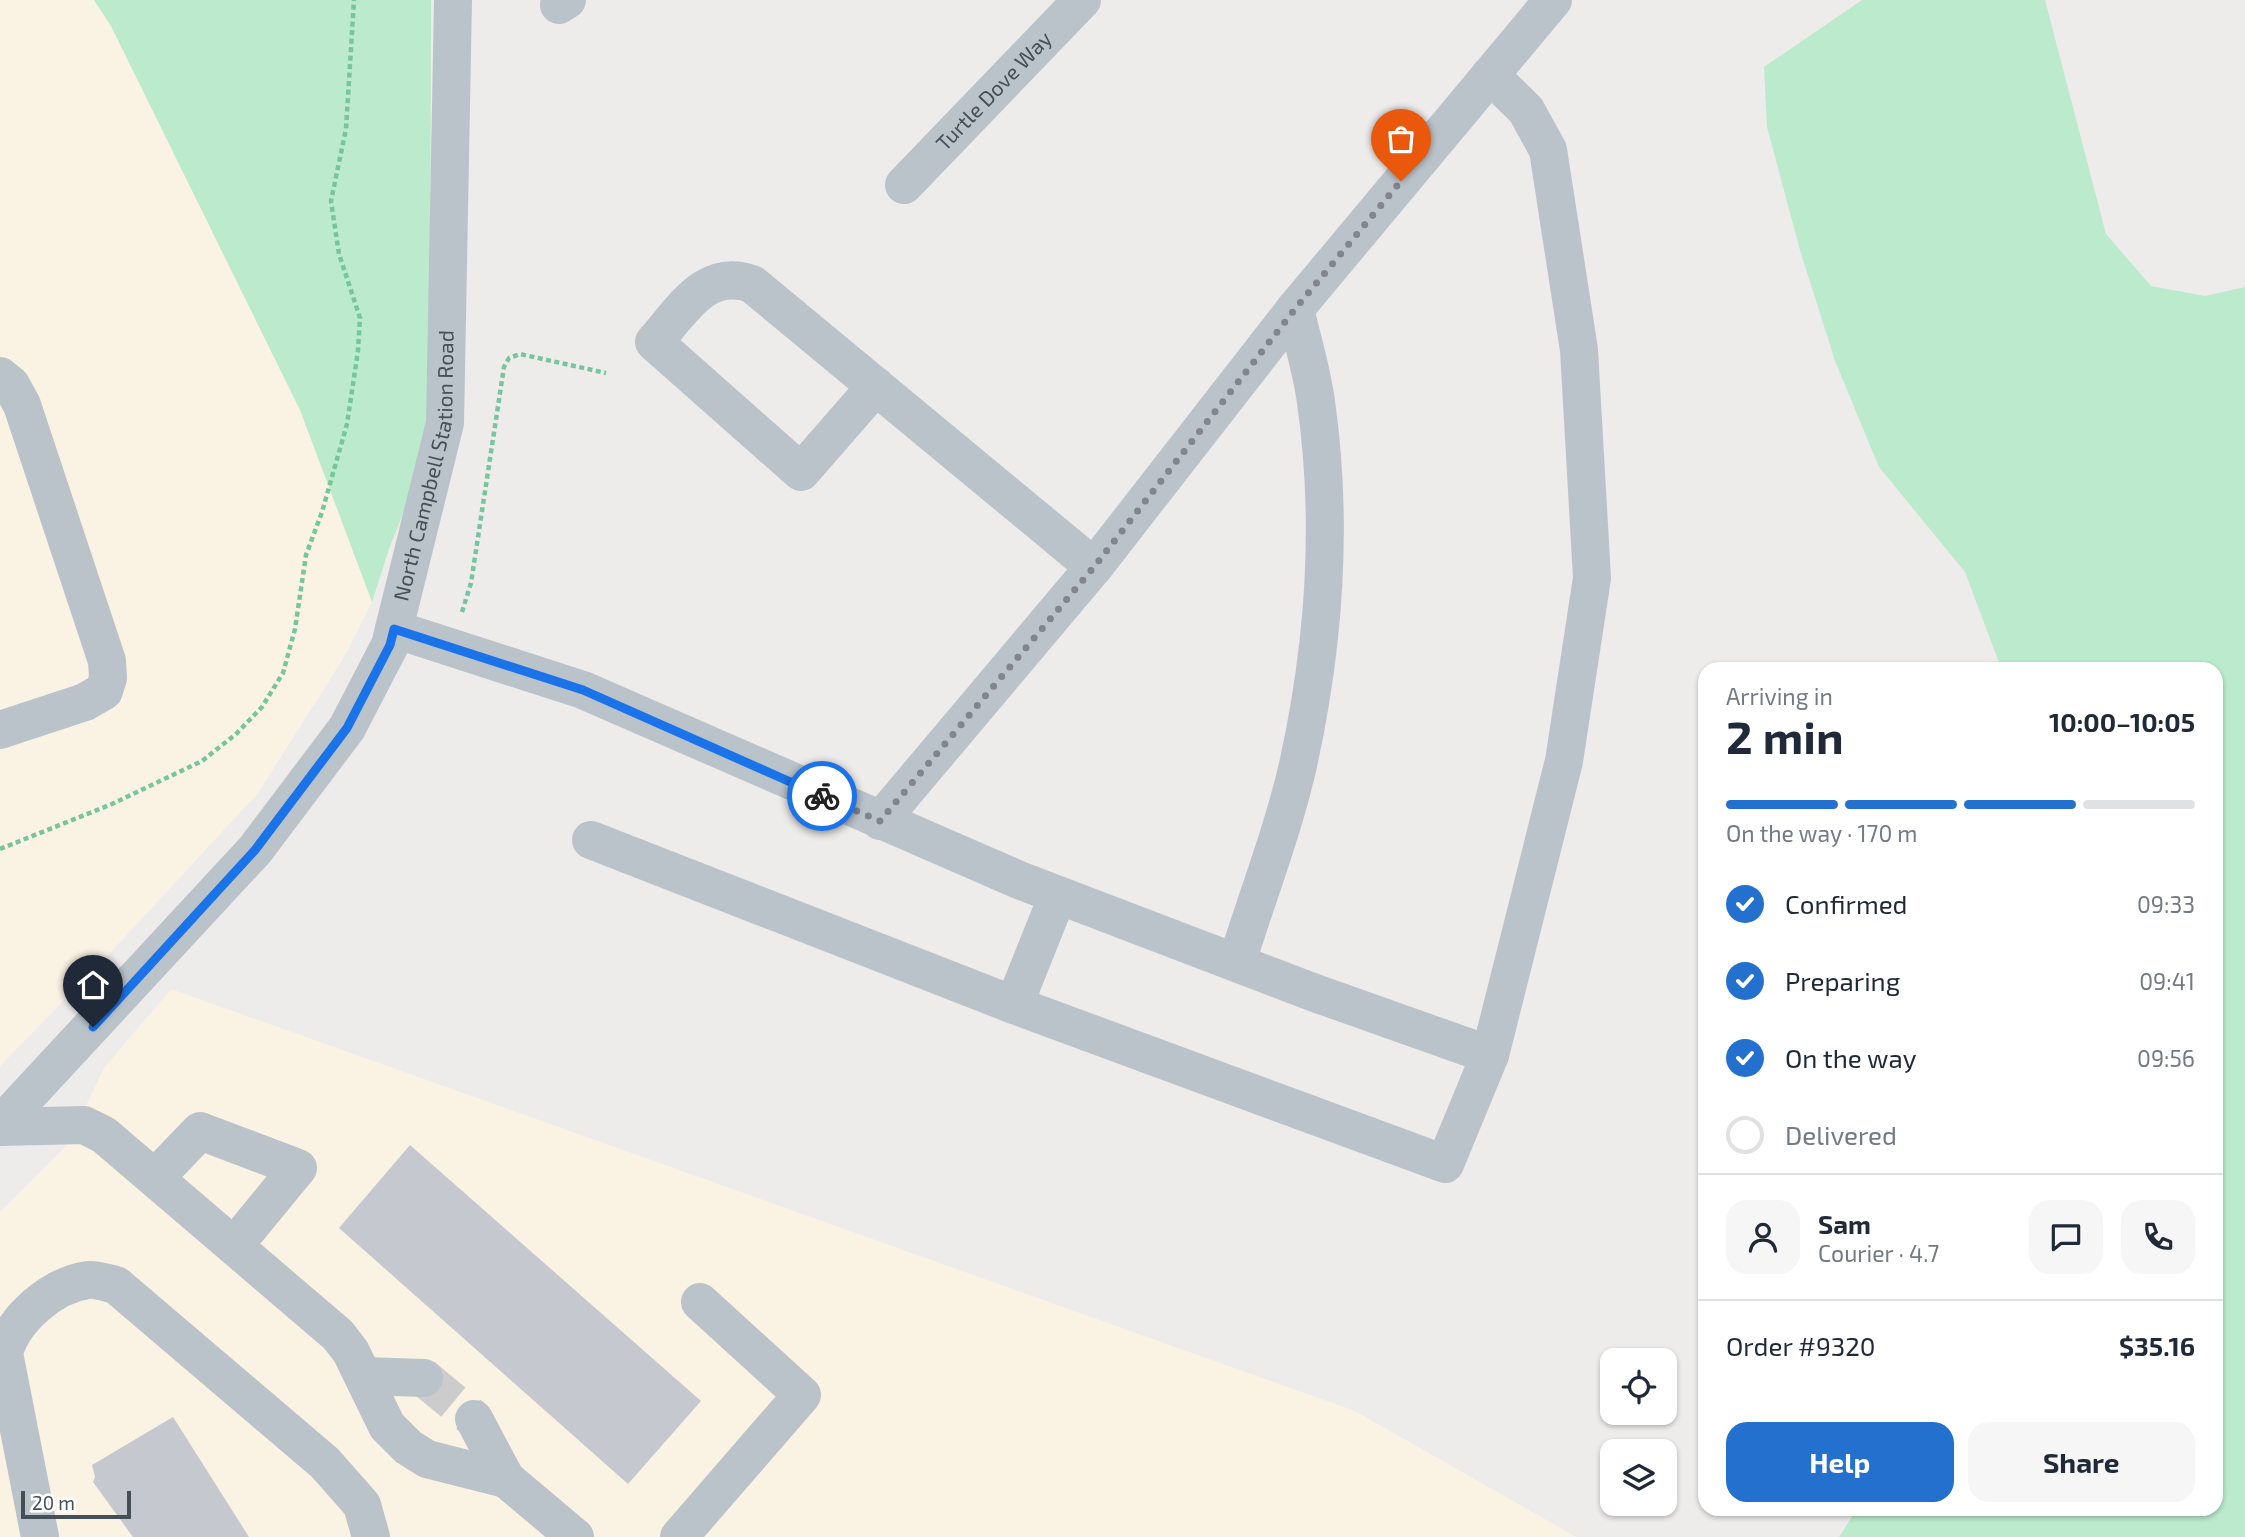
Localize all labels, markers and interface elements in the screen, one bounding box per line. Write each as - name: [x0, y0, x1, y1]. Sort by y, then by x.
- street label: Turtle Dove Way: [930, 25, 1056, 155]
- pin: [1371, 109, 1431, 181]
- icon: bag: [1382, 120, 1420, 158]
- street label: North Campbell Station Road: [387, 330, 458, 603]
- text: Arriving in: [1726, 682, 1833, 710]
- text: 10:00–10:05: [2049, 706, 2195, 737]
- text: 2 min: [1726, 708, 1844, 763]
- courier: [787, 761, 857, 831]
- icon: bike: [803, 777, 841, 815]
- text: On the way · 170 m: [1726, 819, 1918, 847]
- icon: check: [1726, 885, 1764, 923]
- text: Confirmed: [1785, 888, 1908, 919]
- text: 09:33: [2137, 890, 2195, 918]
- pin: [63, 955, 123, 1027]
- icon: check: [1726, 962, 1764, 1000]
- text: Preparing: [1785, 965, 1900, 996]
- icon: home: [74, 966, 112, 1004]
- text: 09:41: [2139, 967, 2195, 995]
- icon: check: [1726, 1039, 1764, 1077]
- text: On the way: [1785, 1042, 1916, 1073]
- text: 09:56: [2137, 1044, 2195, 1072]
- text: Delivered: [1785, 1119, 1897, 1150]
- button: person: [1726, 1200, 1800, 1274]
- button: chat: [2029, 1200, 2103, 1274]
- button: phone: [2121, 1200, 2195, 1274]
- text: Sam: [1818, 1208, 1871, 1239]
- text: Courier · 4.7: [1818, 1239, 1939, 1267]
- text: Order #9320: [1726, 1330, 1876, 1361]
- text: $35.16: [2119, 1330, 2195, 1361]
- map controls: [1600, 1348, 1677, 1516]
- button: locate: [1600, 1348, 1677, 1425]
- button: Help: [1726, 1422, 1954, 1502]
- button: Share: [1968, 1422, 2195, 1502]
- button: layers: [1600, 1439, 1677, 1516]
- scale bar: [21, 1488, 131, 1520]
- text: 20 m: [32, 1491, 75, 1514]

